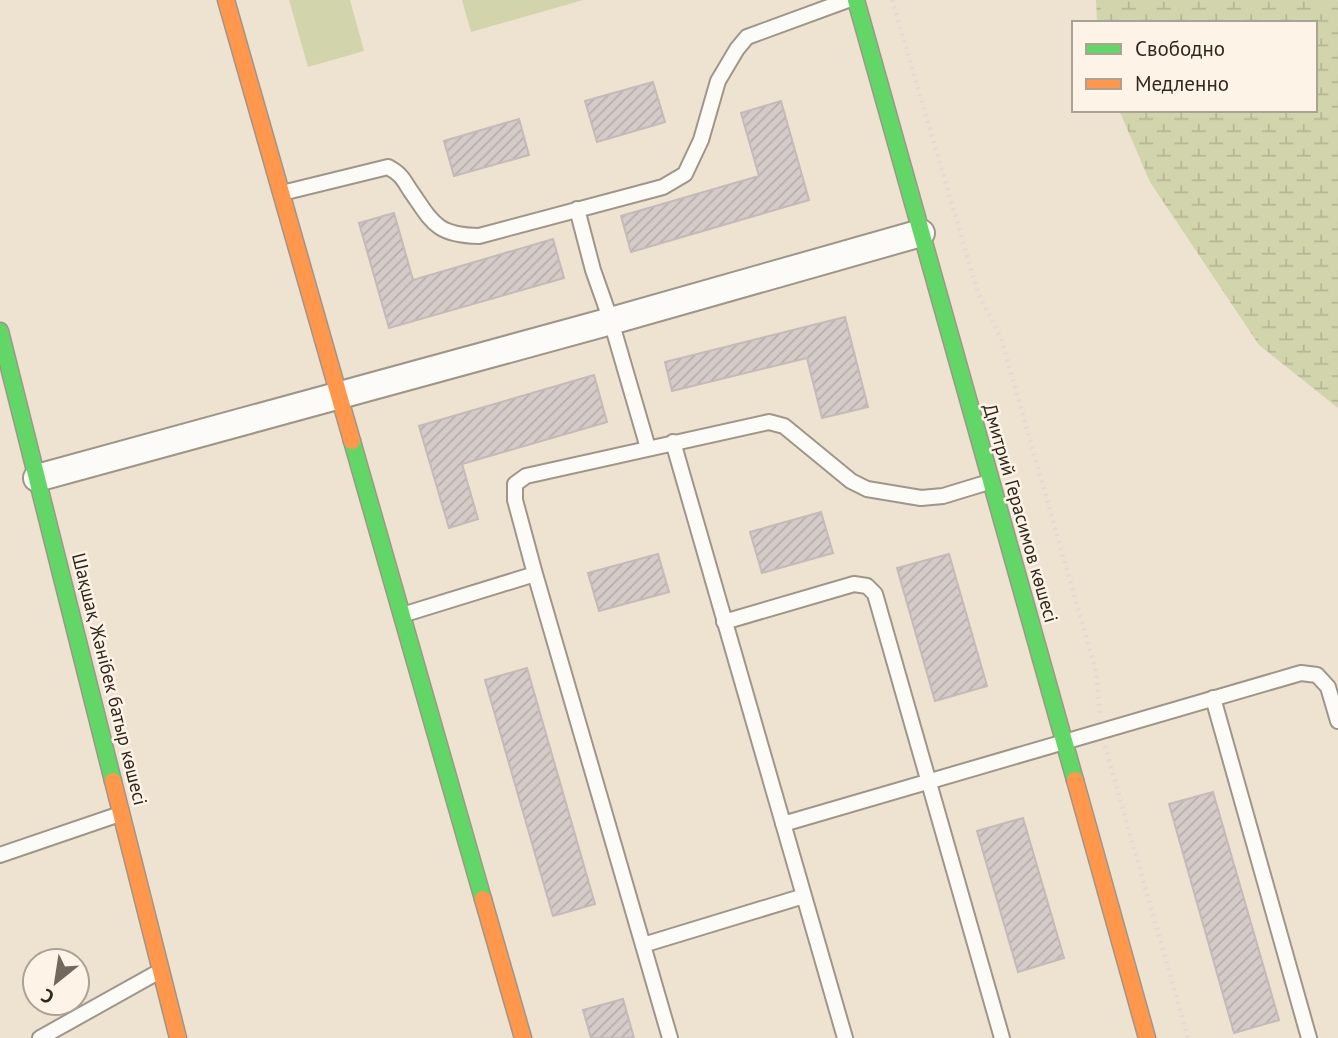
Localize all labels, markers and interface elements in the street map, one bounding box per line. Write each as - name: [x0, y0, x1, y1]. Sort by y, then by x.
- legend: [1072, 21, 1317, 112]
- text: Свободно: [1135, 35, 1225, 62]
- text: Медленно: [1135, 70, 1229, 97]
- street label: Дмитрий Герасимов көшесі: [978, 401, 1064, 625]
- street label: Шақшақ Жәнібек батыр көшесі: [67, 550, 153, 808]
- north arrow: [21, 947, 91, 1017]
- text: С: [37, 983, 58, 1010]

